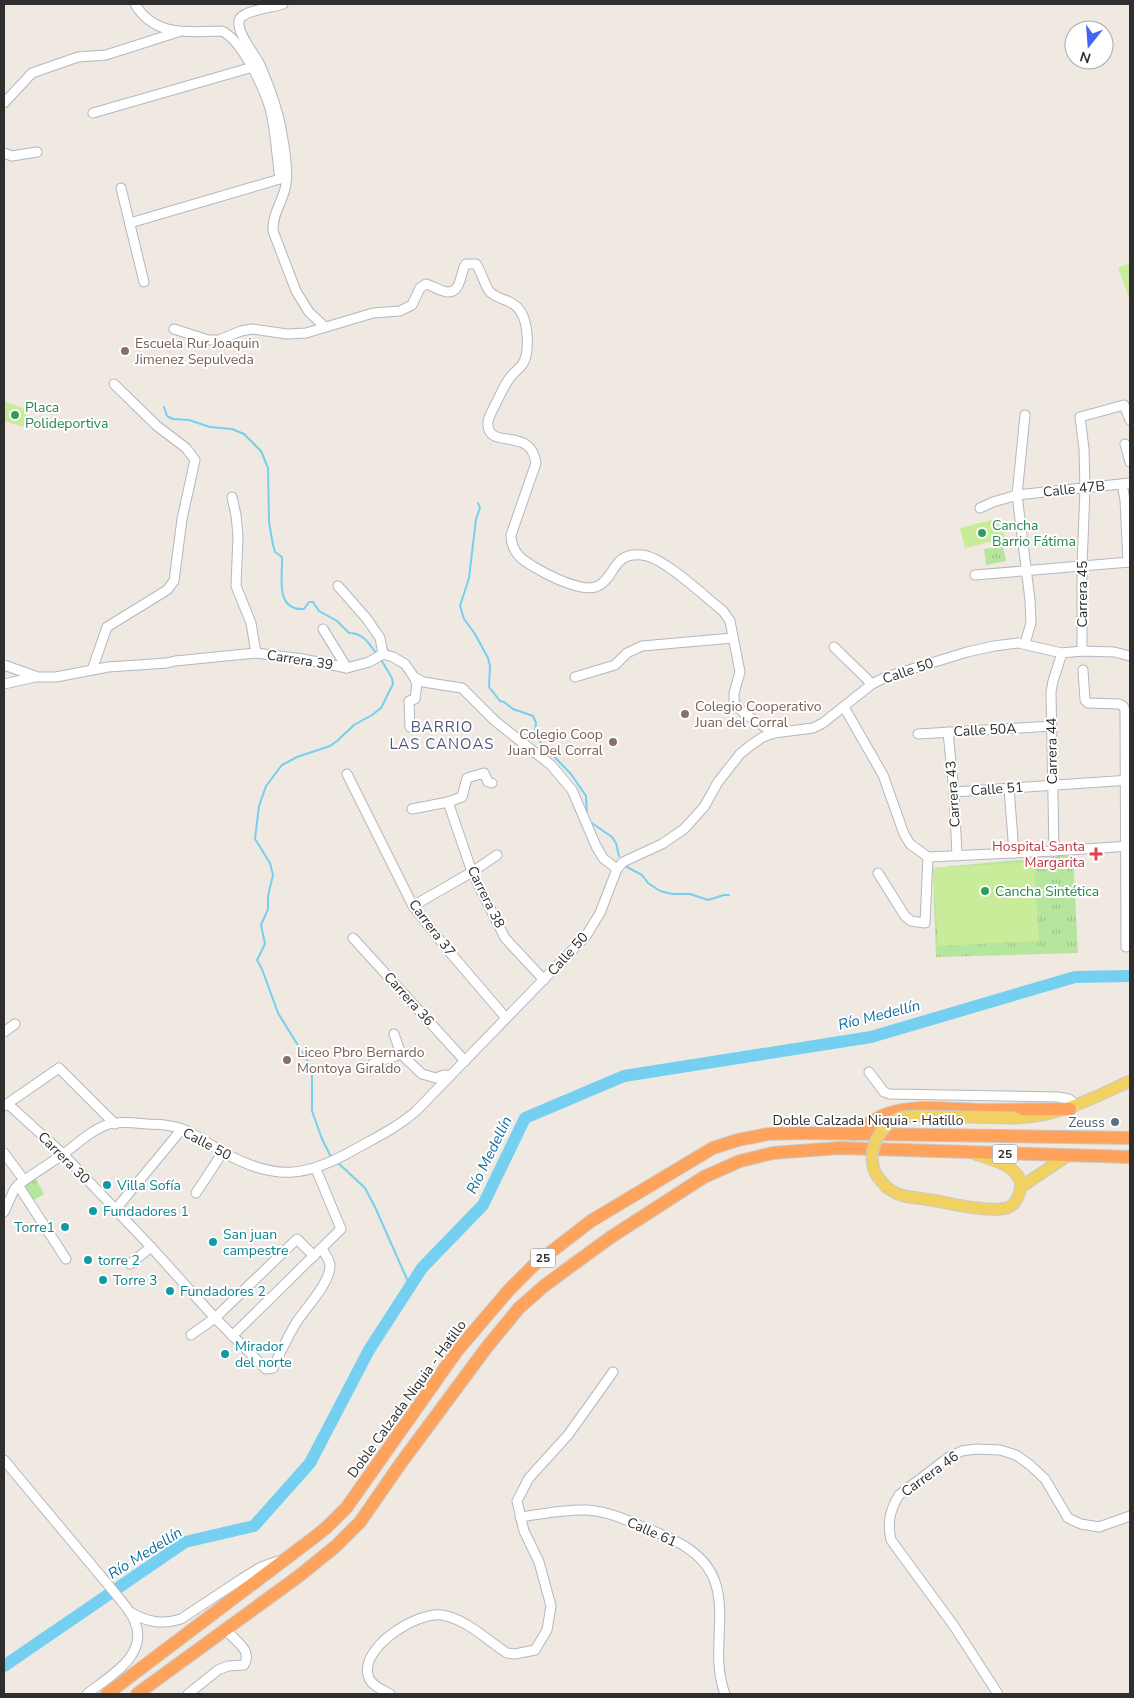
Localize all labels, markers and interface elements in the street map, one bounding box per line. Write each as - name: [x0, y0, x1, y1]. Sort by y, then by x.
- north arrow: [1064, 20, 1114, 70]
- text: N: [1078, 46, 1093, 68]
- place label: Escuela Rur Joaquin Jimenez Sepulveda: [134, 334, 260, 369]
- marker: Escuela Rur Joaquin Jimenez Sepulveda: [119, 345, 131, 357]
- place label: Placa Polideportiva: [25, 398, 108, 433]
- marker: Placa Polideportiva: [9, 409, 21, 421]
- street label: Calle 47B: [1042, 476, 1106, 502]
- place label: Cancha Barrio Fátima: [992, 516, 1076, 551]
- marker: Cancha Barrio Fátima: [976, 527, 988, 539]
- street label: Carrera 45: [1073, 561, 1092, 627]
- street label: Carrera 39: [266, 645, 334, 675]
- street label: Calle 50: [880, 653, 936, 689]
- place label: Colegio Cooperativo Juan del Corral: [694, 697, 822, 732]
- marker: Colegio Cooperativo Juan del Corral: [679, 708, 691, 720]
- district label: BARRIO LAS CANOAS: [389, 717, 495, 754]
- street label: Carrera 44: [1042, 717, 1062, 785]
- street label: Calle 50A: [953, 719, 1017, 741]
- place label: Colegio Coop Juan Del Corral: [507, 725, 604, 760]
- marker: Colegio Coop Juan Del Corral: [607, 736, 619, 748]
- street label: Carrera 43: [941, 760, 965, 828]
- street label: Calle 51: [970, 778, 1024, 800]
- place label: Hospital Santa Margarita: [992, 837, 1085, 872]
- marker: Hospital Santa Margarita: [1089, 847, 1103, 861]
- street label: Carrera 38: [463, 863, 509, 931]
- place label: Cancha Sintética: [995, 882, 1099, 901]
- marker: Cancha Sintética: [979, 885, 991, 897]
- street label: Carrera 37: [404, 896, 460, 960]
- street label: Calle 50: [543, 928, 593, 980]
- street label: Carrera 36: [380, 968, 438, 1030]
- water label: Río Medellín: [836, 995, 922, 1035]
- place label: Liceo Pbro Bernardo Montoya Giraldo: [297, 1043, 425, 1078]
- marker: Liceo Pbro Bernardo Montoya Giraldo: [281, 1054, 293, 1066]
- street label: Doble Calzada Niquia - Hatillo: [773, 1111, 964, 1130]
- water label: Río Medellín: [462, 1113, 516, 1197]
- place label: Zeuss: [1068, 1113, 1105, 1132]
- marker: Zeuss: [1109, 1116, 1121, 1128]
- street label: Calle 50: [179, 1123, 235, 1165]
- street label: Carrera 30: [34, 1128, 94, 1188]
- road number: 25: [992, 1144, 1018, 1164]
- place label: Villa Sofía: [116, 1176, 181, 1195]
- marker: Villa Sofía: [101, 1179, 113, 1191]
- place label: Fundadores 1: [103, 1202, 189, 1221]
- marker: Fundadores 1: [87, 1205, 99, 1217]
- place label: Torre1: [14, 1218, 55, 1237]
- marker: Torre1: [59, 1221, 71, 1233]
- place label: San juan campestre: [223, 1225, 288, 1260]
- marker: San juan campestre: [207, 1236, 219, 1248]
- road number: 25: [530, 1248, 556, 1268]
- place label: torre 2: [98, 1251, 140, 1270]
- marker: torre 2: [82, 1254, 94, 1266]
- place label: Torre 3: [113, 1271, 158, 1290]
- marker: Torre 3: [97, 1274, 109, 1286]
- place label: Fundadores 2: [180, 1282, 266, 1301]
- marker: Fundadores 2: [164, 1285, 176, 1297]
- street label: Doble Calzada Niquia - Hatillo: [343, 1316, 471, 1482]
- place label: Mirador del norte: [235, 1337, 292, 1372]
- marker: Mirador del norte: [219, 1348, 231, 1360]
- street label: Carrera 46: [897, 1447, 963, 1501]
- street label: Calle 61: [624, 1513, 680, 1551]
- water label: Río Medellín: [104, 1522, 186, 1584]

